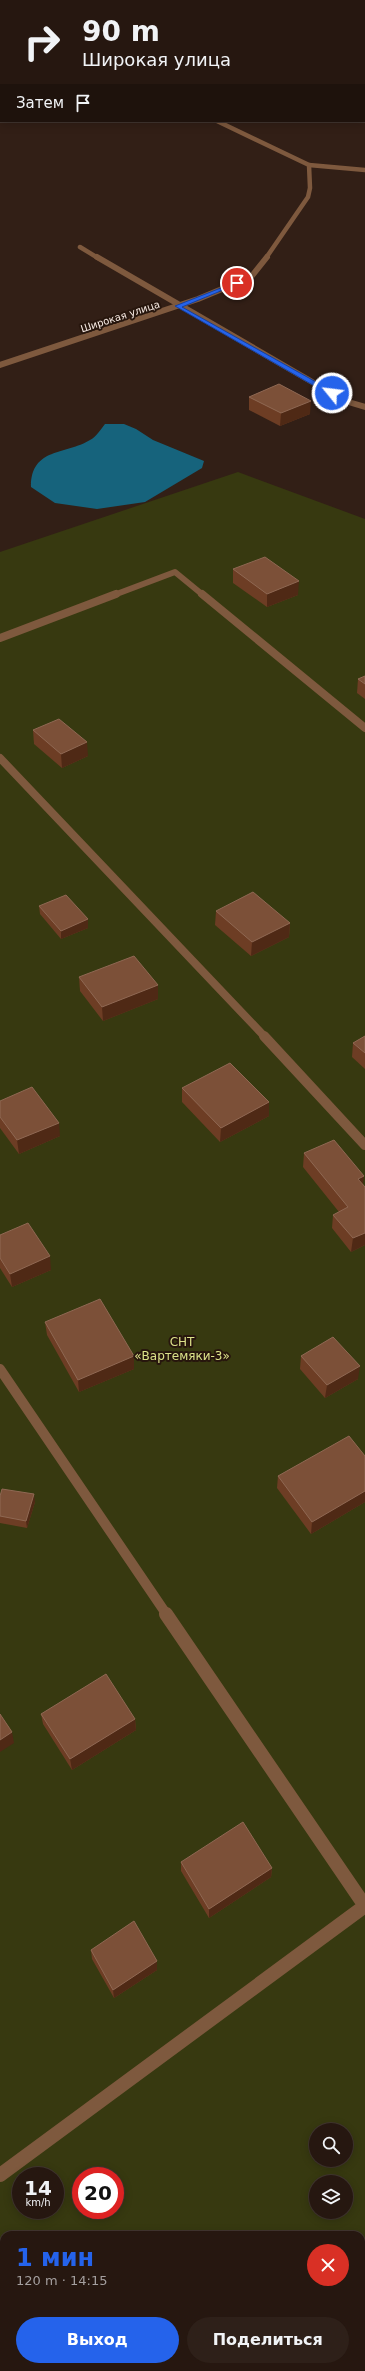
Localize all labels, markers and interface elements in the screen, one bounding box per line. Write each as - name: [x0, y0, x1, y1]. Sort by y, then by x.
- text: 90 m: [82, 15, 160, 48]
- icon: right: [16, 16, 68, 68]
- text: Широкая улица: [82, 49, 231, 70]
- icon: arrive: [72, 92, 94, 114]
- text: Затем: [16, 94, 64, 112]
- pin: [220, 266, 254, 300]
- icon: arrive: [226, 272, 248, 294]
- street label: Широкая улица: [79, 298, 161, 334]
- position arrow: [311, 372, 353, 414]
- park label: СНТ «Вартемяки-3»: [134, 1335, 230, 1363]
- map controls: [309, 2123, 353, 2219]
- button: search: [309, 2123, 353, 2167]
- speed limit sign: 20: [72, 2167, 124, 2219]
- button: layers: [309, 2175, 353, 2219]
- text: 14: [24, 2176, 52, 2200]
- text: km/h: [25, 2197, 51, 2208]
- text: 1 мин: [16, 2244, 94, 2272]
- button: close: [307, 2244, 349, 2286]
- text: 120 m · 14:15: [16, 2273, 107, 2288]
- button: Выход: [16, 2317, 179, 2363]
- button: Поделиться: [187, 2317, 349, 2363]

